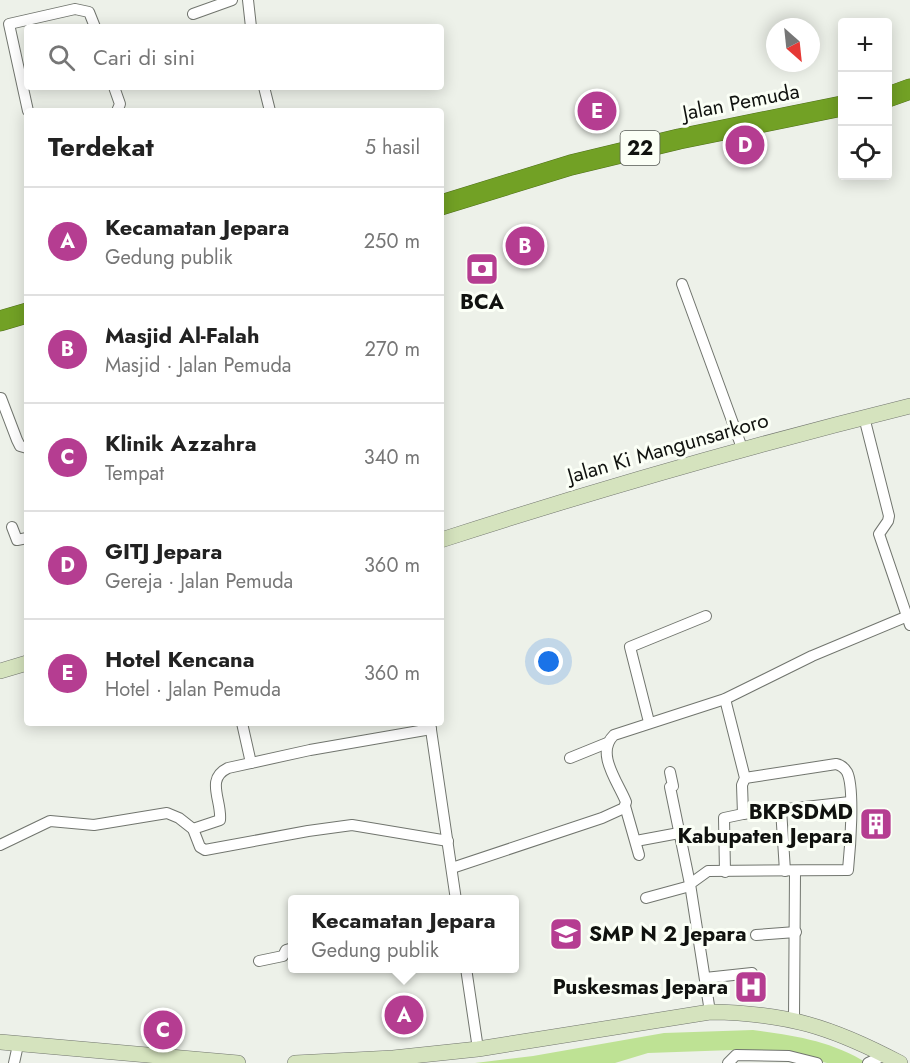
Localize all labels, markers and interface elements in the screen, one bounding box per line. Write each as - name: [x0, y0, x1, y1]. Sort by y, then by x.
- north arrow: [766, 18, 820, 72]
- map controls: [838, 18, 892, 180]
- button: +: [838, 18, 892, 72]
- search box: [24, 24, 444, 90]
- icon: search: [45, 41, 78, 74]
- text: Cari di sini: [93, 41, 195, 73]
- button: −: [838, 72, 892, 126]
- street label: Jalan Pemuda: [677, 76, 802, 129]
- pin: E: [578, 88, 616, 134]
- pin: D: [726, 122, 764, 168]
- button: locate: [838, 126, 892, 180]
- text: Terdekat: [48, 128, 154, 166]
- road number: 22: [620, 131, 660, 165]
- text: 5 hasil: [365, 133, 420, 162]
- text: Kecamatan Jepara: [105, 211, 289, 243]
- pin: B: [506, 224, 544, 268]
- text: A: [60, 227, 75, 256]
- text: 250 m: [364, 227, 420, 256]
- text: Gedung publik: [105, 243, 233, 272]
- bank icon: BCA: [464, 251, 500, 287]
- place label: BCA: [460, 287, 504, 317]
- text: Masjid Al-Falah: [105, 319, 259, 351]
- text: B: [61, 335, 74, 364]
- text: 270 m: [365, 335, 420, 364]
- text: Masjid · Jalan Pemuda: [105, 351, 291, 380]
- street label: Jalan Ki Mangunsarkoro: [561, 405, 772, 492]
- text: Klinik Azzahra: [105, 427, 257, 459]
- text: C: [60, 443, 75, 472]
- text: 340 m: [364, 443, 420, 472]
- text: Tempat: [105, 459, 164, 488]
- text: GITJ Jepara: [105, 535, 222, 567]
- text: D: [60, 551, 75, 580]
- text: 360 m: [364, 551, 420, 580]
- text: Gereja · Jalan Pemuda: [105, 567, 293, 596]
- text: Hotel Kencana: [105, 643, 255, 675]
- your location: [534, 647, 563, 676]
- text: E: [61, 659, 74, 688]
- text: 360 m: [364, 659, 420, 688]
- text: Hotel · Jalan Pemuda: [105, 675, 281, 704]
- place label: BKPSDMD Kabupaten Jepara: [677, 797, 853, 851]
- building icon: BKPSDMD Kabupaten Jepara: [858, 806, 894, 842]
- popup: [288, 895, 519, 973]
- text: Kecamatan Jepara: [311, 904, 496, 936]
- school or university icon: SMP N 2 Jepara: [548, 916, 584, 952]
- place label: SMP N 2 Jepara: [589, 919, 746, 949]
- text: Gedung publik: [311, 936, 439, 965]
- hospital icon: Puskesmas Jepara: [733, 969, 769, 1005]
- place label: Puskesmas Jepara: [553, 972, 728, 1002]
- pin: A: [384, 992, 424, 1038]
- pin: C: [144, 1008, 182, 1052]

